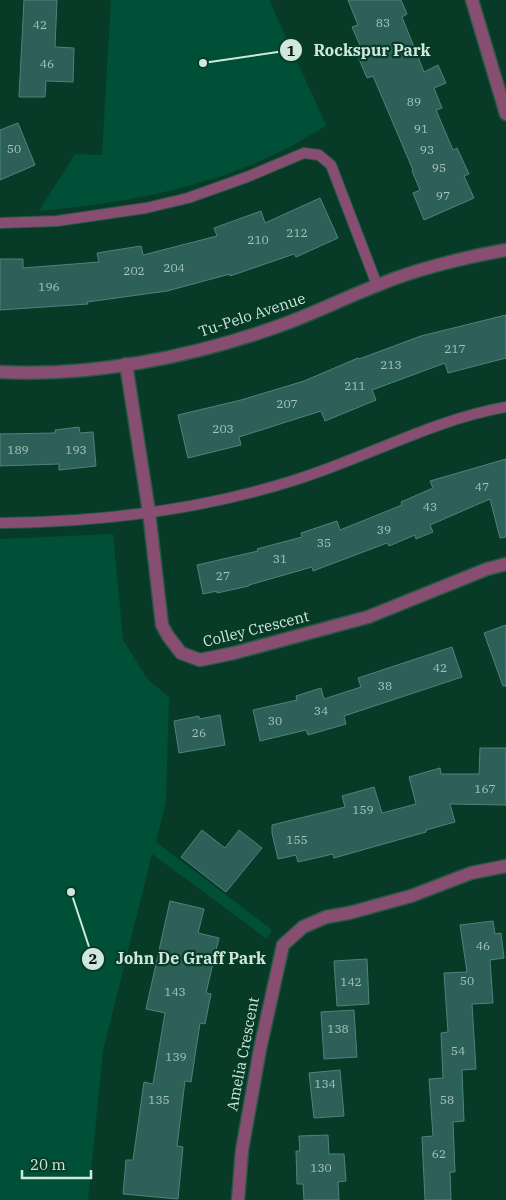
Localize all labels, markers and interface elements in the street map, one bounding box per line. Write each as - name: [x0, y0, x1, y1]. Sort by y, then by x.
- house number: 83: [376, 15, 390, 30]
- house number: 42: [33, 17, 47, 32]
- callout: Rockspur Park: [279, 35, 441, 66]
- text: Rockspur Park: [313, 40, 431, 60]
- text: 1: [286, 41, 296, 60]
- house number: 46: [40, 56, 54, 71]
- house number: 89: [407, 94, 421, 109]
- house number: 91: [414, 121, 428, 136]
- house number: 50: [7, 141, 21, 156]
- house number: 93: [420, 142, 434, 157]
- house number: 95: [432, 160, 446, 175]
- house number: 97: [436, 188, 450, 203]
- house number: 212: [286, 225, 308, 240]
- house number: 210: [247, 232, 269, 247]
- house number: 204: [163, 260, 185, 275]
- house number: 202: [123, 263, 145, 278]
- house number: 196: [38, 279, 60, 294]
- street label: Tu-Pelo Avenue: [196, 288, 308, 341]
- house number: 217: [444, 341, 466, 356]
- house number: 213: [380, 357, 402, 372]
- house number: 211: [344, 378, 366, 393]
- house number: 207: [276, 396, 298, 411]
- house number: 203: [212, 421, 234, 436]
- house number: 189: [7, 442, 29, 457]
- house number: 193: [65, 442, 87, 457]
- house number: 47: [475, 479, 489, 494]
- house number: 43: [423, 499, 437, 514]
- house number: 39: [377, 522, 391, 537]
- house number: 35: [317, 535, 331, 550]
- house number: 31: [273, 551, 287, 566]
- house number: 27: [216, 568, 230, 583]
- street label: Colley Crescent: [201, 606, 311, 651]
- house number: 42: [433, 660, 447, 675]
- house number: 38: [378, 678, 392, 693]
- house number: 34: [314, 703, 328, 718]
- house number: 30: [268, 713, 282, 728]
- house number: 26: [192, 725, 206, 740]
- house number: 167: [474, 781, 496, 796]
- house number: 159: [352, 802, 374, 817]
- house number: 155: [286, 832, 308, 847]
- house number: 46: [476, 938, 490, 953]
- callout: John De Graff Park: [81, 943, 276, 974]
- text: John De Graff Park: [116, 948, 266, 968]
- text: 2: [88, 949, 98, 968]
- house number: 50: [460, 973, 474, 988]
- house number: 142: [340, 974, 362, 989]
- house number: 143: [164, 984, 186, 999]
- street label: Amelia Crescent: [222, 995, 263, 1112]
- house number: 138: [327, 1021, 349, 1036]
- house number: 54: [451, 1043, 465, 1058]
- house number: 139: [165, 1049, 187, 1064]
- house number: 134: [314, 1076, 336, 1091]
- house number: 135: [148, 1092, 170, 1107]
- house number: 58: [440, 1092, 454, 1107]
- house number: 62: [432, 1146, 446, 1161]
- scale bar: [22, 1148, 91, 1180]
- text: 20 m: [30, 1155, 66, 1174]
- house number: 130: [310, 1160, 332, 1175]

